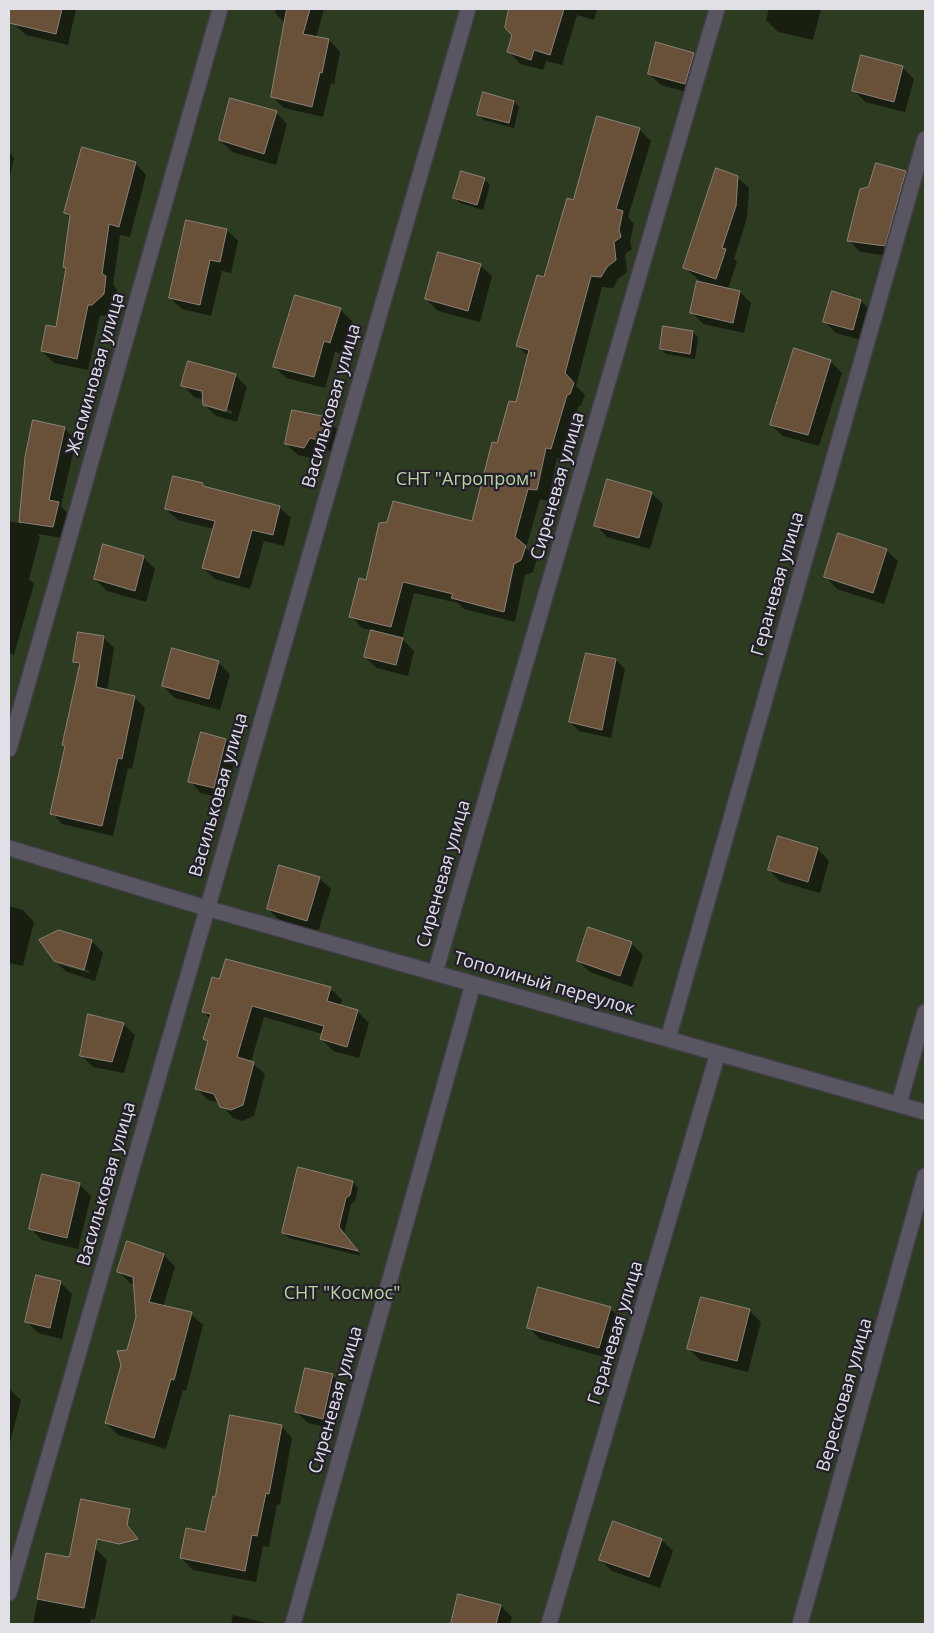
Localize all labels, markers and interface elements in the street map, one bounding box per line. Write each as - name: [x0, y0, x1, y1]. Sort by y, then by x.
- street label: Жасминовая улица: [63, 290, 129, 458]
- street label: Васильковая улица: [298, 321, 366, 491]
- street label: Сиреневая улица: [527, 410, 589, 562]
- park label: СНТ "Агропром": [396, 469, 536, 491]
- street label: Гераневая улица: [747, 509, 809, 659]
- street label: Васильковая улица: [185, 710, 253, 880]
- street label: Сиреневая улица: [413, 798, 475, 950]
- street label: Тополиный переулок: [451, 948, 637, 1020]
- street label: Васильковая улица: [73, 1099, 141, 1269]
- street label: Гераневая улица: [584, 1259, 648, 1407]
- park label: СНТ "Космос": [284, 1283, 400, 1305]
- street label: Вересковая улица: [813, 1316, 877, 1474]
- street label: Сиреневая улица: [305, 1324, 367, 1476]

